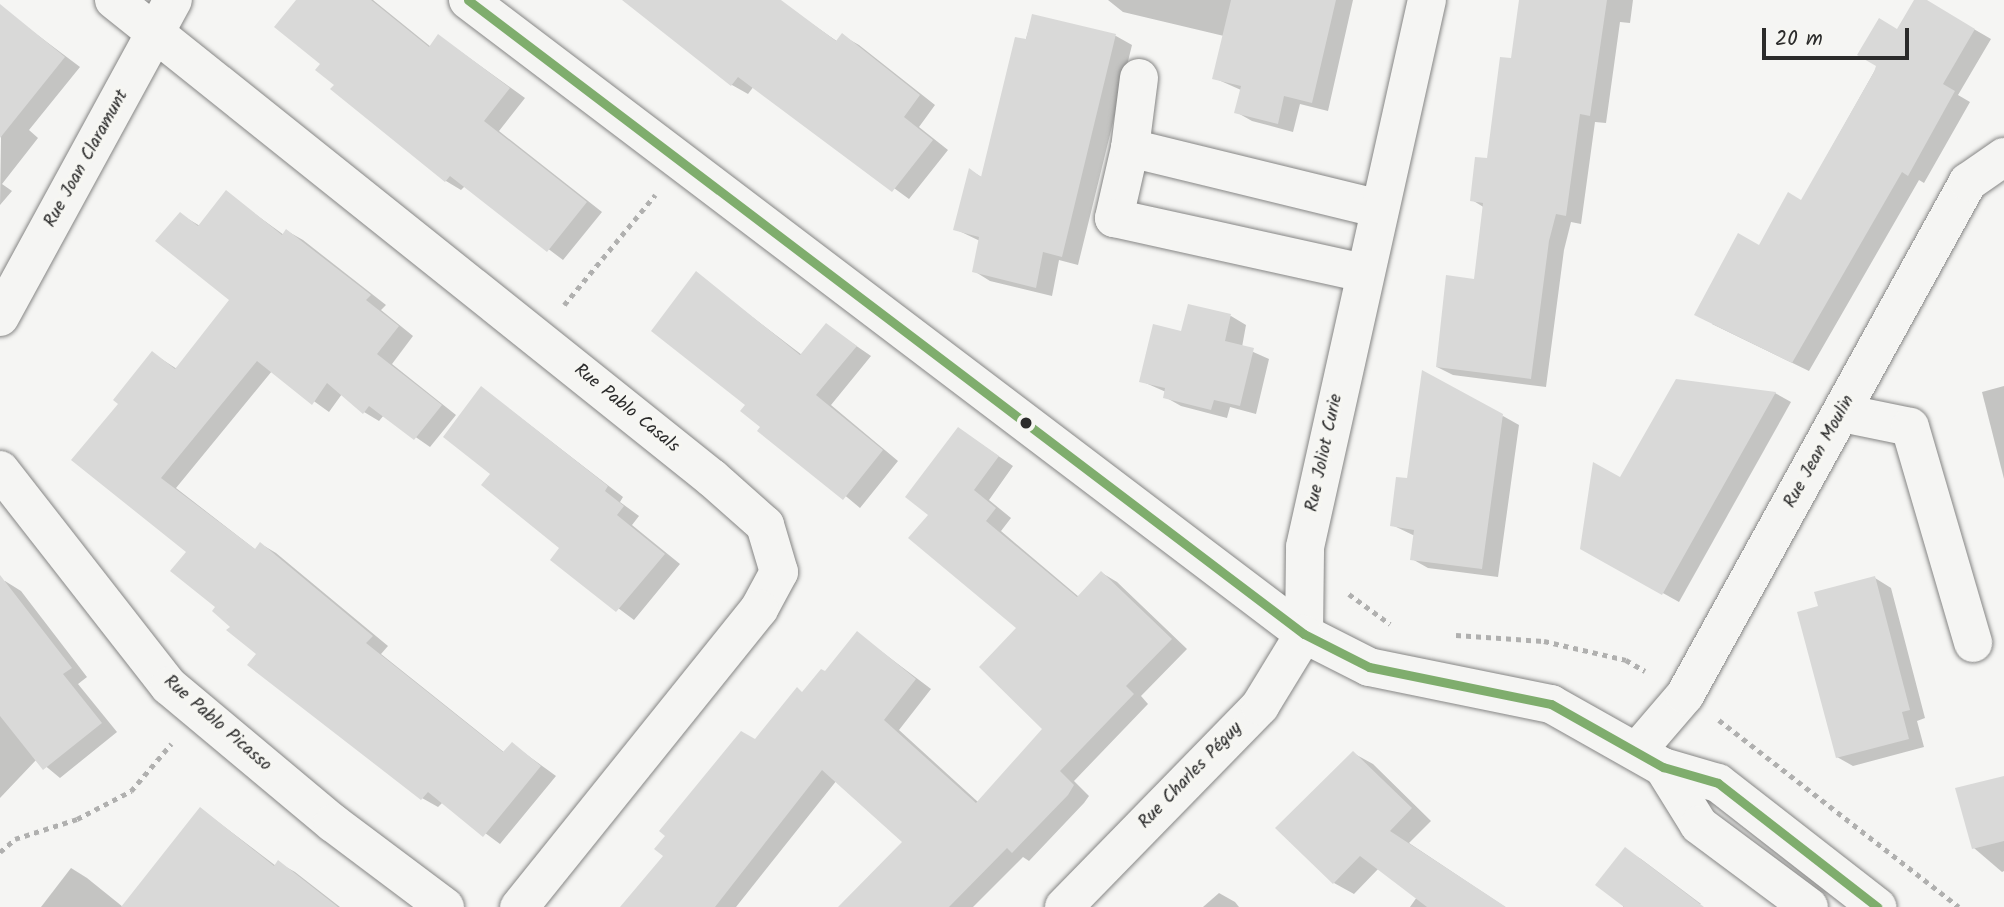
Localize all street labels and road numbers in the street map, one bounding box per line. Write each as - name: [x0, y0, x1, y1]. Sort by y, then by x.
- street label: Rue Joan Claramunt: [40, 86, 134, 232]
- street label: Rue Pablo Casals: [569, 360, 683, 458]
- street label: Rue Joliot Curie: [1302, 392, 1348, 514]
- street label: Rue Jean Moulin: [1780, 392, 1860, 512]
- street label: Rue Pablo Picasso: [159, 671, 275, 777]
- street label: Rue Charles Péguy: [1135, 718, 1247, 834]

